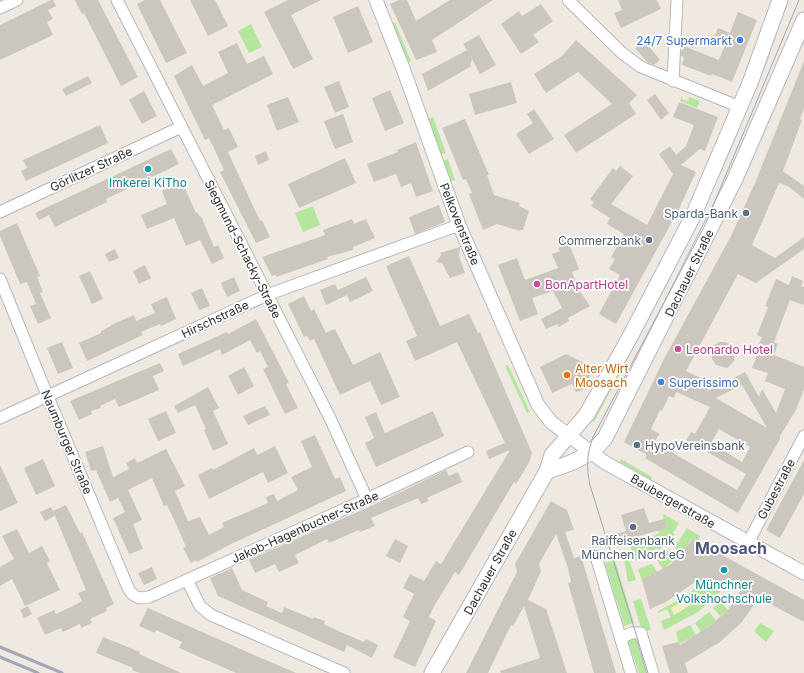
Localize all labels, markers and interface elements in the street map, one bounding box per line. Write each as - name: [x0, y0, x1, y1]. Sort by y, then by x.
- place label: 24/7 Supermarkt: [636, 33, 732, 48]
- marker: 24/7 Supermarkt: [735, 35, 745, 45]
- street label: Görlitzer Straße: [47, 143, 135, 195]
- marker: Imkerei KiTho: [143, 164, 153, 174]
- place label: Imkerei KiTho: [109, 175, 187, 190]
- street label: Siegmund-Schacky-Straße: [201, 177, 285, 321]
- street label: Pelkovenstraße: [437, 181, 483, 267]
- place label: Sparda-Bank: [664, 206, 738, 221]
- marker: Sparda-Bank: [741, 208, 751, 218]
- street label: Dachauer Straße: [661, 227, 717, 319]
- place label: Commerzbank: [558, 233, 641, 248]
- marker: Commerzbank: [644, 235, 654, 245]
- place label: BonApartHotel: [545, 277, 628, 292]
- marker: BonApartHotel: [532, 279, 542, 289]
- street label: Hirschstraße: [179, 297, 251, 341]
- place label: Leonardo Hotel: [686, 342, 773, 357]
- marker: Leonardo Hotel: [673, 344, 683, 354]
- place label: Alter Wirt Moosach: [575, 361, 628, 390]
- marker: Alter Wirt Moosach: [562, 370, 572, 380]
- place label: Superissimo: [669, 375, 739, 390]
- marker: Superissimo: [656, 377, 666, 387]
- street label: Naumburger Straße: [38, 388, 96, 496]
- place label: HypoVereinsbank: [645, 438, 745, 453]
- marker: HypoVereinsbank: [632, 440, 642, 450]
- street label: Gubestraße: [754, 456, 798, 522]
- street label: Baubergerstraße: [628, 471, 718, 531]
- street label: Jakob-Hagenbucher-Straße: [229, 488, 381, 566]
- marker: Raiffeisenbank München Nord eG: [628, 522, 638, 532]
- street label: Dachauer Straße: [460, 527, 520, 617]
- place label: Raiffeisenbank München Nord eG: [581, 533, 685, 562]
- district label: Moosach: [695, 538, 767, 558]
- marker: Münchner Volkshochschule: [719, 565, 729, 575]
- place label: Münchner Volkshochschule: [676, 577, 772, 606]

